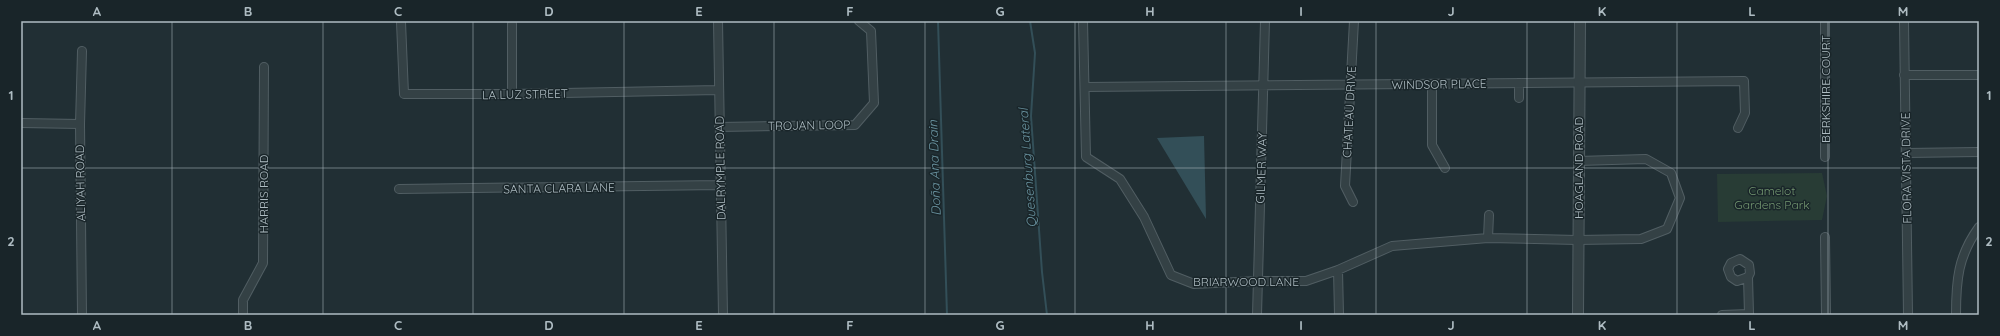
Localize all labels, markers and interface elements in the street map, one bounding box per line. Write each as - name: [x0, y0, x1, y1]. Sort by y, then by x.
- text: A: [93, 3, 102, 19]
- text: B: [244, 3, 252, 19]
- text: C: [394, 3, 402, 19]
- text: D: [544, 3, 554, 19]
- text: E: [695, 3, 703, 19]
- text: F: [846, 3, 854, 19]
- text: G: [995, 3, 1005, 19]
- text: H: [1145, 3, 1155, 19]
- text: I: [1299, 3, 1303, 19]
- text: J: [1447, 3, 1455, 19]
- text: K: [1598, 3, 1607, 19]
- text: L: [1748, 3, 1756, 19]
- text: M: [1898, 3, 1908, 19]
- street label: BERKSHIRE COURT: [1818, 35, 1833, 143]
- street label: CHATEAU DRIVE: [1339, 66, 1359, 158]
- street label: WINDSOR PLACE: [1391, 76, 1487, 92]
- street label: LA LUZ STREET: [482, 86, 568, 102]
- text: 1: [8, 87, 14, 103]
- text: 1: [1986, 87, 1992, 103]
- water label: Quesenburg Lateral: [1015, 106, 1039, 228]
- street label: FLORA VISTA DRIVE: [1898, 112, 1914, 224]
- street label: DALRYMPLE ROAD: [712, 115, 728, 220]
- street label: TROJAN LOOP: [768, 117, 850, 133]
- street label: HOAGLAND ROAD: [1571, 117, 1586, 219]
- water label: Doña Ana Drain: [924, 119, 944, 216]
- street label: GILMER WAY: [1252, 132, 1270, 204]
- street label: ALIYAH ROAD: [72, 144, 88, 221]
- street label: HARRIS ROAD: [256, 154, 271, 233]
- street label: SANTA CLARA LANE: [503, 180, 615, 196]
- park label: Camelot Gardens Park: [1734, 183, 1810, 212]
- text: 2: [7, 233, 15, 249]
- text: 2: [1985, 233, 1993, 249]
- street label: BRIARWOOD LANE: [1193, 274, 1299, 289]
- text: A: [93, 317, 102, 333]
- text: B: [244, 317, 252, 333]
- text: C: [394, 317, 402, 333]
- text: D: [544, 317, 554, 333]
- text: E: [695, 317, 703, 333]
- text: F: [846, 317, 854, 333]
- text: G: [995, 317, 1005, 333]
- text: H: [1145, 317, 1155, 333]
- text: I: [1299, 317, 1303, 333]
- text: J: [1447, 317, 1455, 333]
- text: K: [1598, 317, 1607, 333]
- text: L: [1748, 317, 1756, 333]
- text: M: [1898, 317, 1908, 333]

